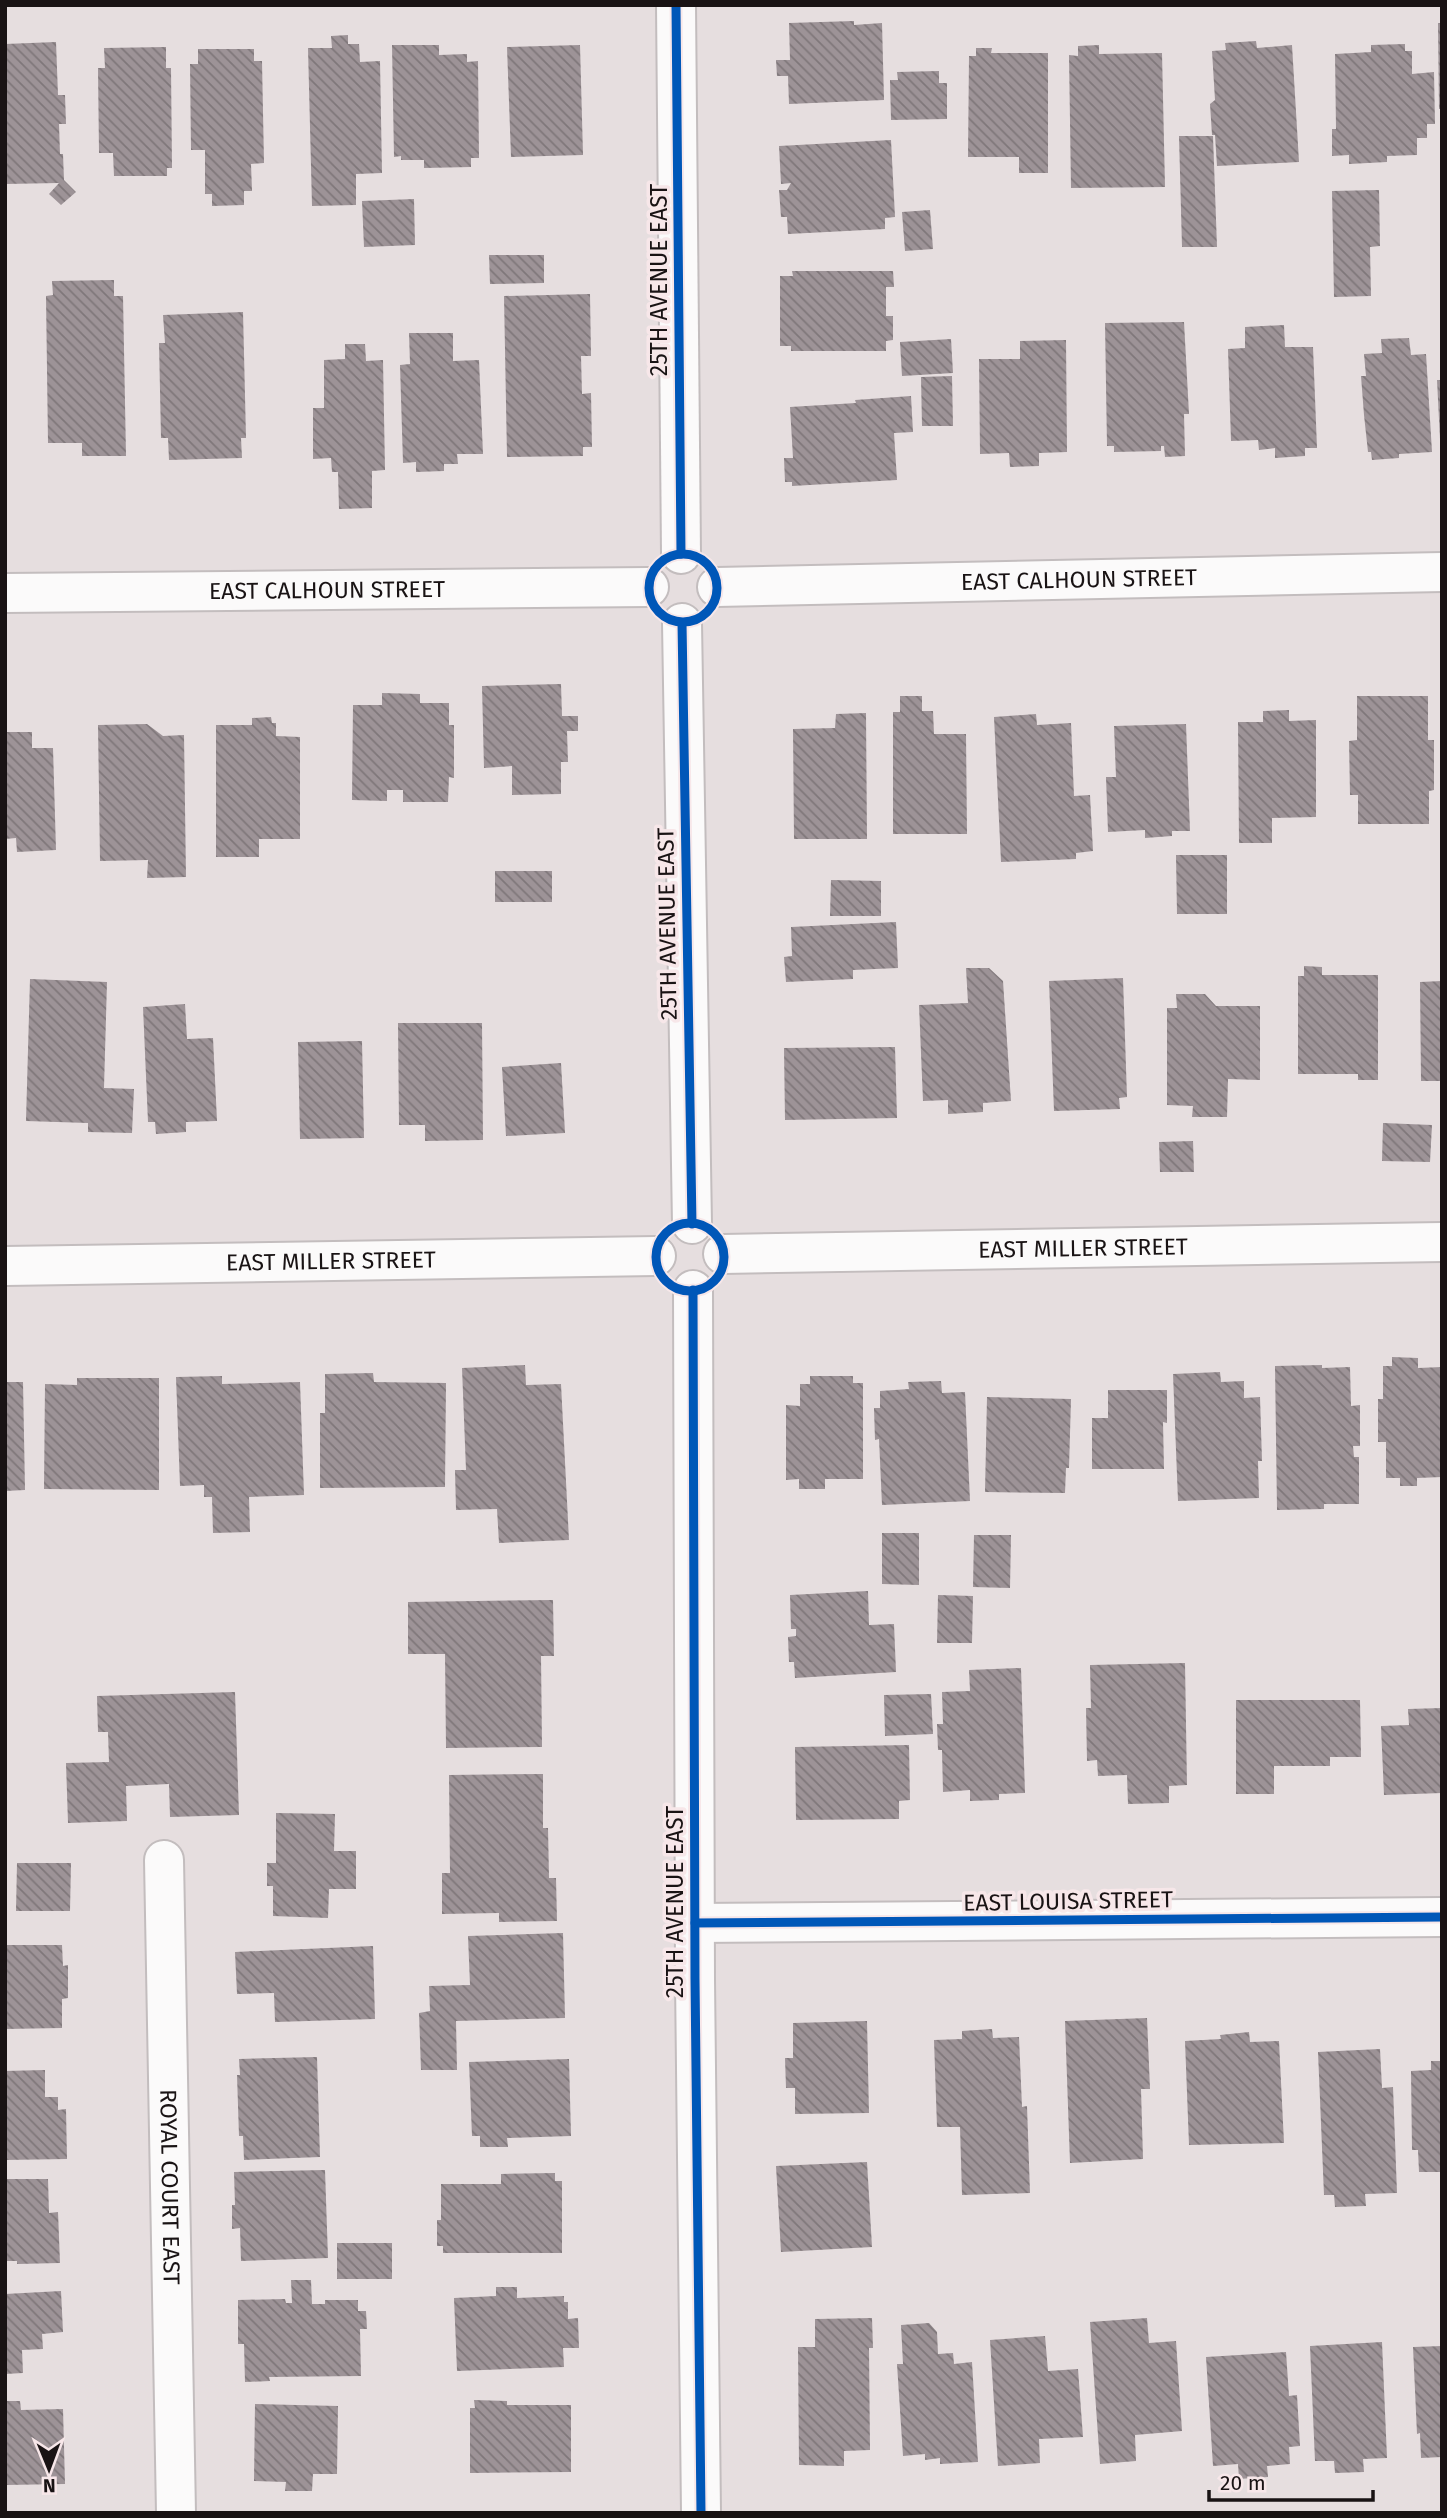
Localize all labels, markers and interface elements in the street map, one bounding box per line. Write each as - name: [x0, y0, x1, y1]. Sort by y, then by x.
- street label: 25TH AVENUE EAST: [645, 184, 673, 376]
- street label: EAST CALHOUN STREET: [961, 563, 1197, 596]
- street label: EAST CALHOUN STREET: [209, 575, 445, 605]
- street label: 25TH AVENUE EAST: [651, 828, 683, 1020]
- street label: EAST MILLER STREET: [978, 1232, 1188, 1264]
- street label: EAST MILLER STREET: [226, 1245, 436, 1277]
- street label: 25TH AVENUE EAST: [661, 1806, 689, 1998]
- street label: EAST LOUISA STREET: [963, 1885, 1173, 1917]
- street label: ROYAL COURT EAST: [154, 2089, 186, 2285]
- north arrow: [14, 2434, 84, 2504]
- scale bar: [1209, 2458, 1374, 2502]
- text: 20 m: [1220, 2470, 1266, 2496]
- text: N: [43, 2474, 56, 2497]

